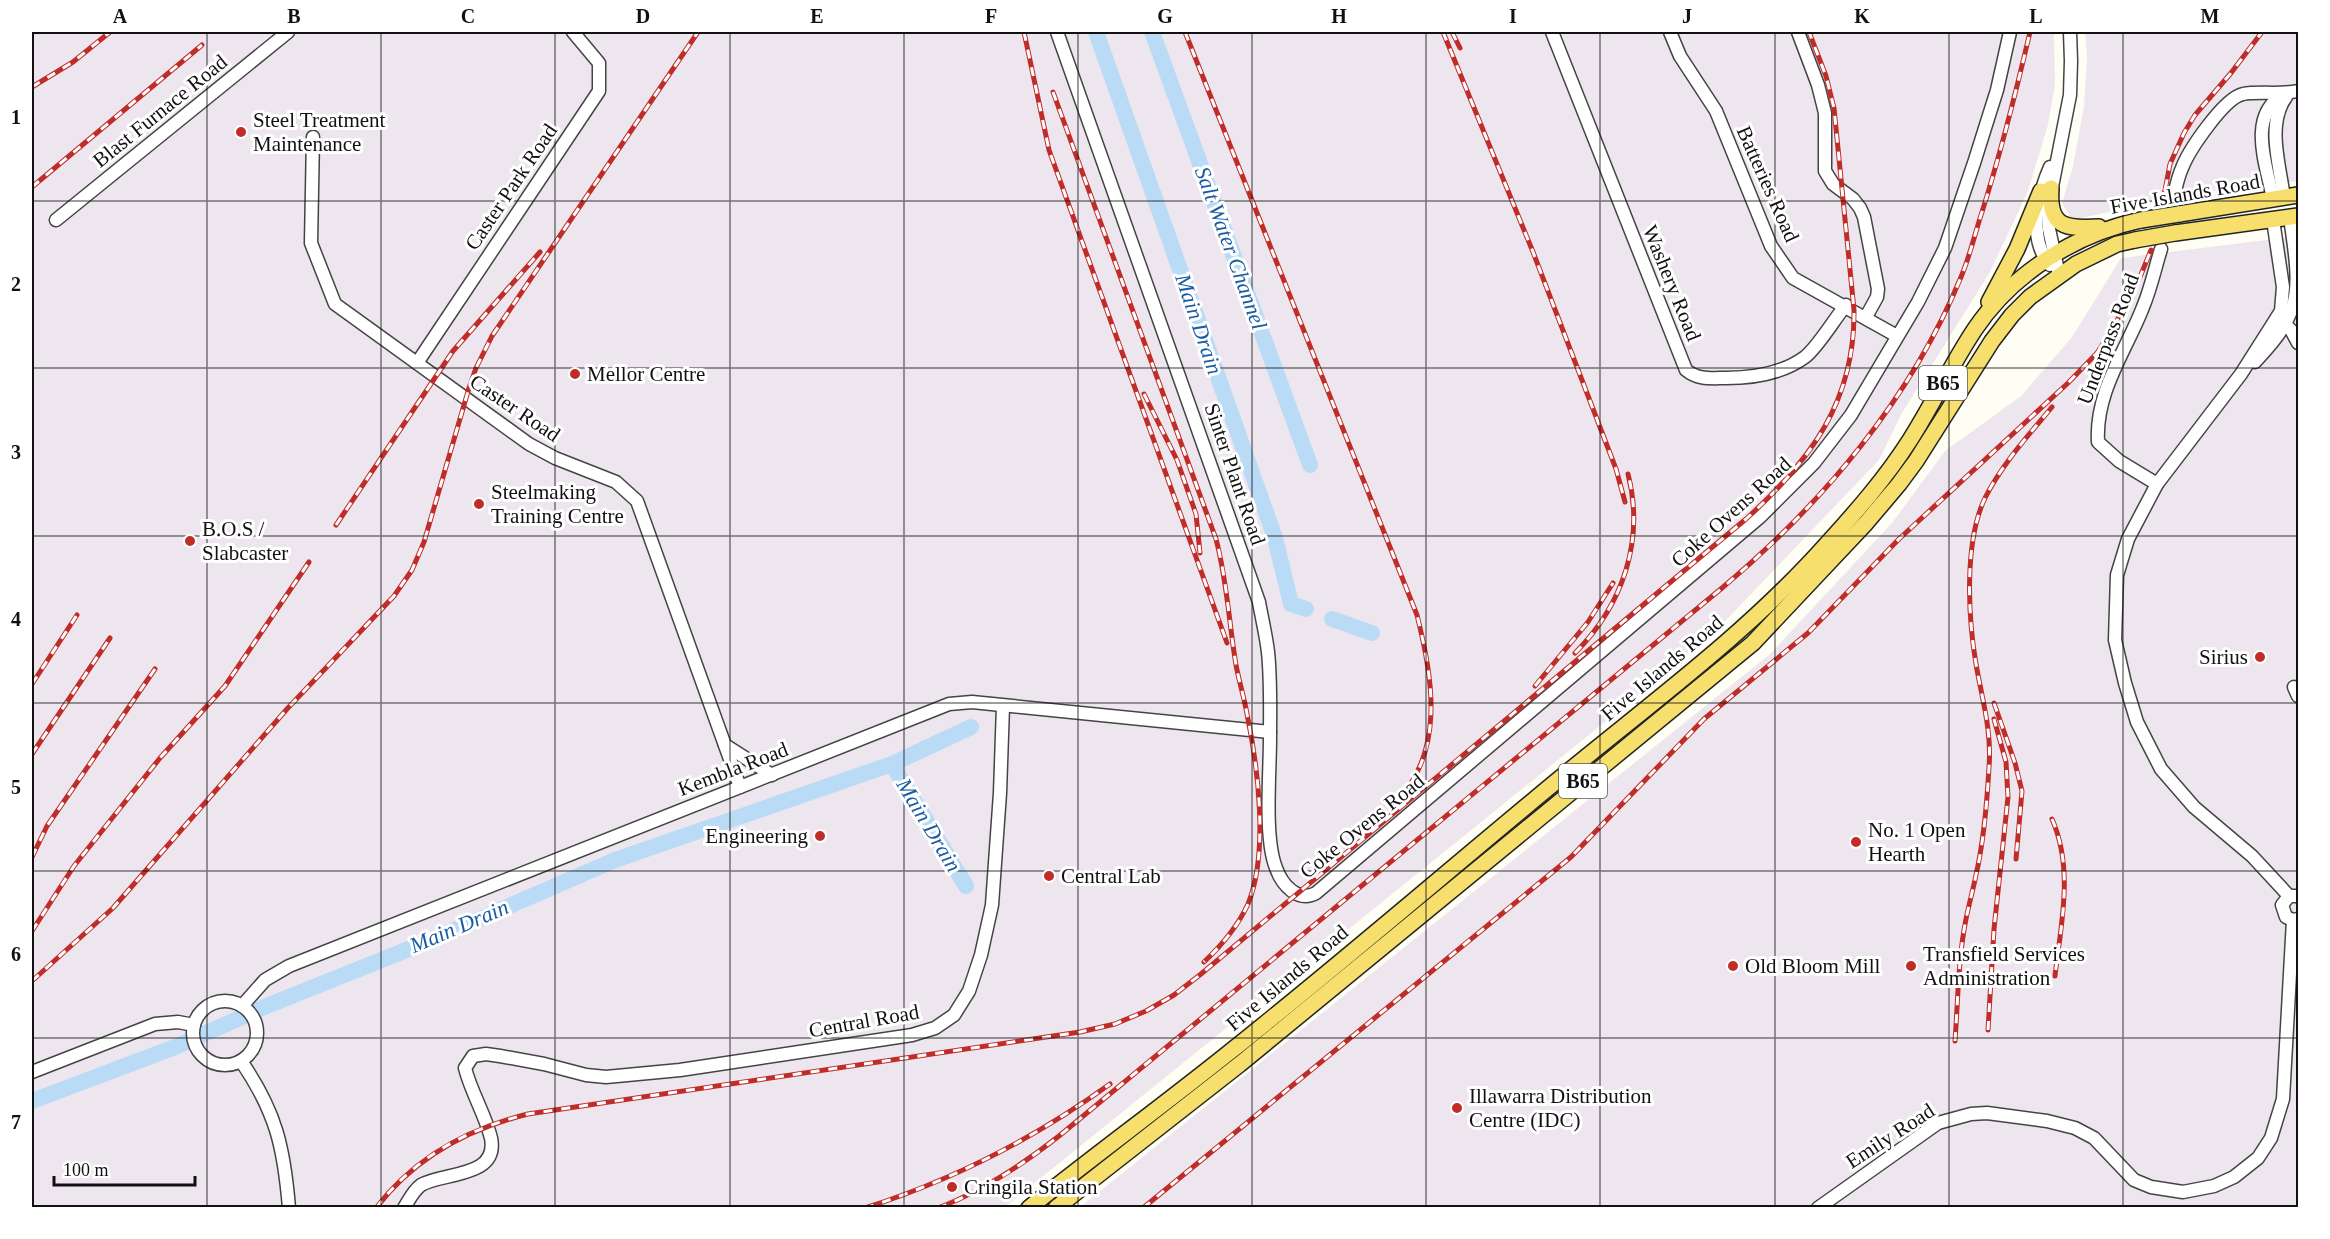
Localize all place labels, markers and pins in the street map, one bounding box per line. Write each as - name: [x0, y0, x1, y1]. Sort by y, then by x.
- place label: Steel Treatment Maintenance: [253, 108, 386, 156]
- marker: Steel Treatment Maintenance: [234, 125, 248, 139]
- place label: Mellor Centre: [587, 362, 705, 386]
- marker: Mellor Centre: [568, 367, 582, 381]
- place label: Steelmaking Training Centre: [491, 480, 624, 528]
- marker: Steelmaking Training Centre: [472, 497, 486, 511]
- place label: B.O.S / Slabcaster: [202, 517, 288, 565]
- marker: B.O.S / Slabcaster: [183, 534, 197, 548]
- place label: Sirius: [2199, 645, 2248, 669]
- marker: Sirius: [2253, 650, 2267, 664]
- place label: No. 1 Open Hearth: [1868, 818, 1966, 866]
- place label: Engineering: [705, 824, 808, 848]
- marker: Engineering: [813, 829, 827, 843]
- marker: No. 1 Open Hearth: [1849, 835, 1863, 849]
- place label: Central Lab: [1061, 864, 1161, 888]
- marker: Central Lab: [1042, 869, 1056, 883]
- place label: Transfield Services Administration: [1923, 942, 2085, 990]
- place label: Old Bloom Mill: [1745, 954, 1881, 978]
- marker: Old Bloom Mill: [1726, 959, 1740, 973]
- marker: Transfield Services Administration: [1904, 959, 1918, 973]
- place label: Illawarra Distribution Centre (IDC): [1469, 1084, 1652, 1132]
- marker: Illawarra Distribution Centre (IDC): [1450, 1101, 1464, 1115]
- place label: Cringila Station: [964, 1175, 1098, 1199]
- marker: Cringila Station: [945, 1180, 959, 1194]

